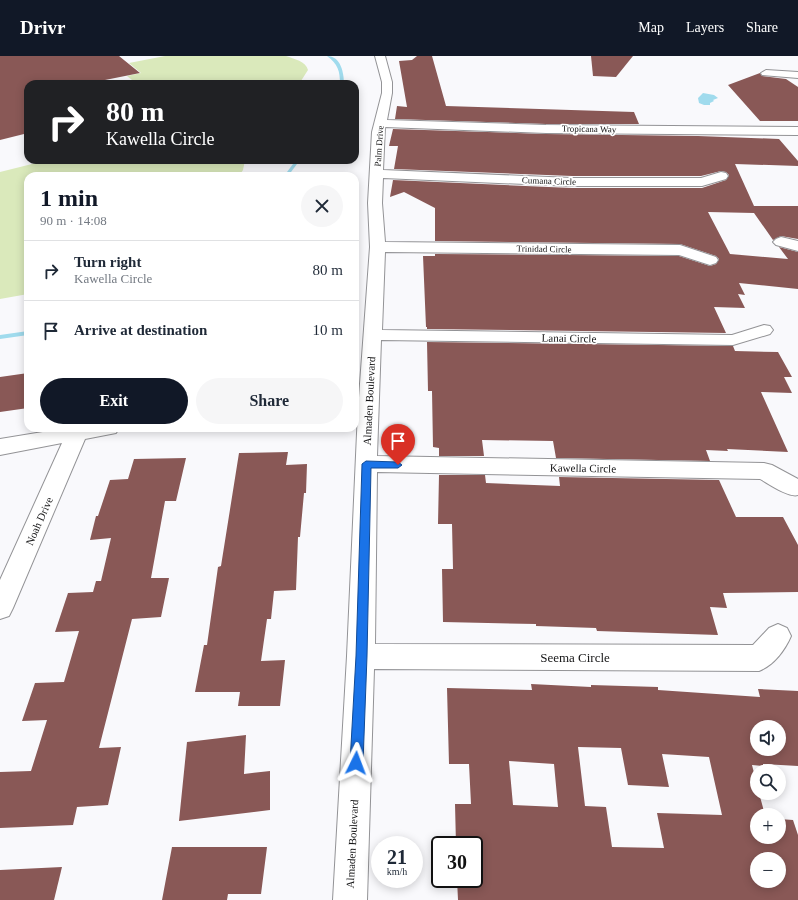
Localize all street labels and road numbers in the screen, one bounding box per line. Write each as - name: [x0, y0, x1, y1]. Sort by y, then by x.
- street label: Tropicana Way: [562, 124, 617, 134]
- street label: Palm Drive: [373, 125, 385, 167]
- street label: Cumana Circle: [522, 175, 576, 187]
- street label: Trinidad Circle: [516, 244, 572, 254]
- street label: Lanai Circle: [542, 332, 597, 344]
- street label: Almaden Boulevard: [361, 356, 377, 446]
- street label: Kawella Circle: [550, 461, 616, 475]
- street label: Noah Drive: [23, 495, 55, 547]
- street label: Seema Circle: [540, 650, 610, 665]
- street label: Almaden Boulevard: [344, 799, 360, 889]

